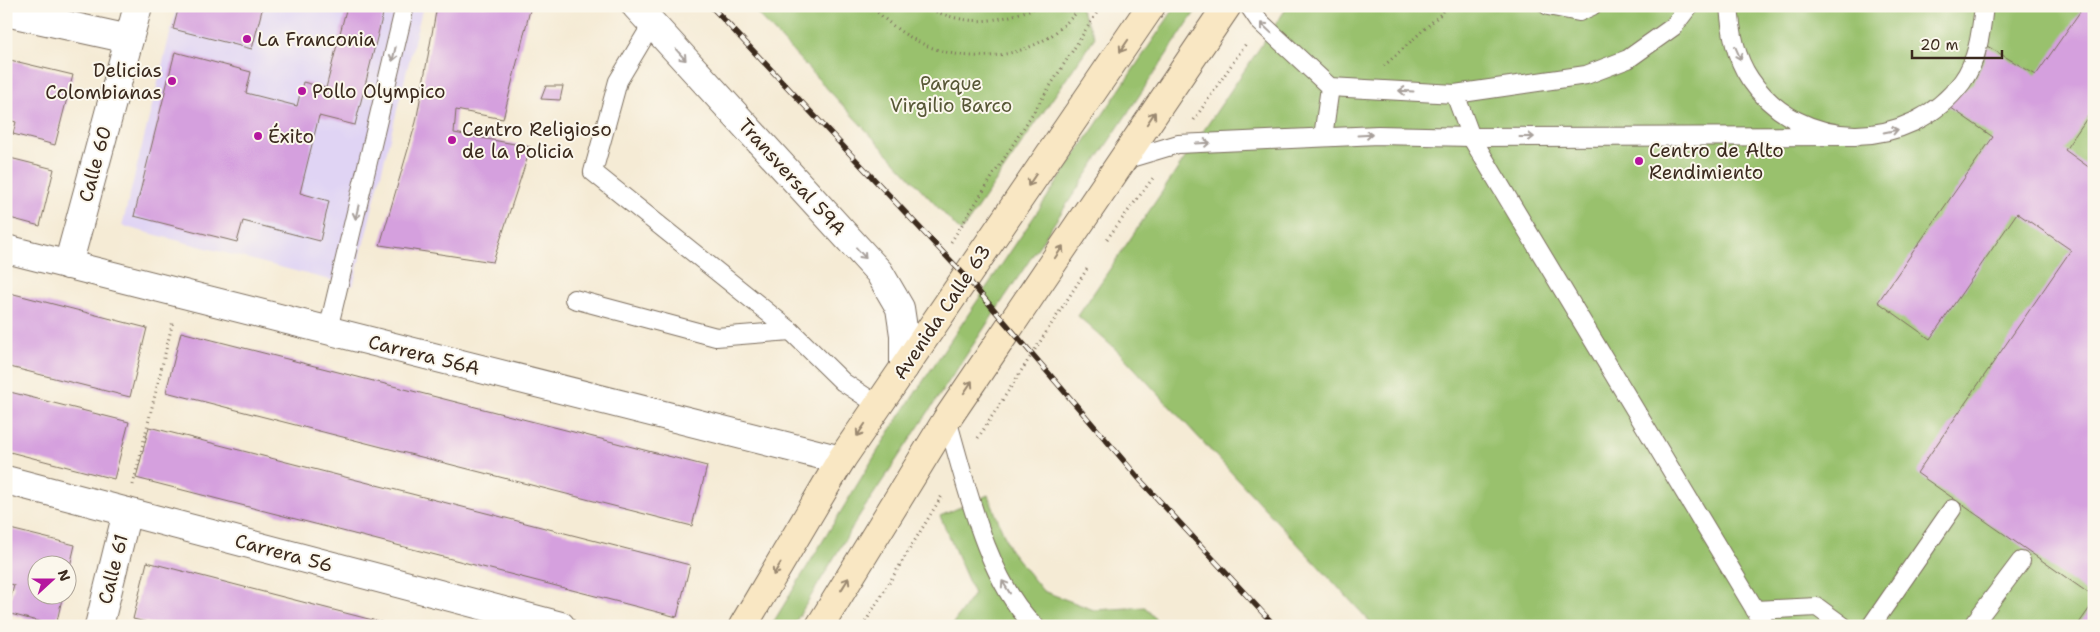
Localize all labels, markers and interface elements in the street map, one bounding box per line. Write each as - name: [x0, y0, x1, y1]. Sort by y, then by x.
- one-way arrow: [1260, 22, 1273, 34]
- place label: La Franconia: [257, 27, 376, 52]
- scale bar: [1912, 28, 2002, 60]
- marker: La Franconia: [241, 33, 253, 45]
- text: 20 m: [1920, 35, 1959, 55]
- one-way arrow: [1119, 39, 1129, 53]
- one-way arrow: [389, 45, 398, 61]
- one-way arrow: [1734, 46, 1744, 61]
- one-way arrow: [675, 49, 687, 62]
- place label: Delicias Colombianas: [45, 58, 162, 105]
- park label: Parque Virgilio Barco: [890, 71, 1012, 118]
- marker: Delicias Colombianas: [166, 75, 178, 87]
- place label: Pollo Olympico: [312, 79, 446, 104]
- marker: Pollo Olympico: [296, 85, 308, 97]
- one-way arrow: [1398, 87, 1414, 96]
- one-way arrow: [1146, 111, 1156, 125]
- street label: Transversal 59A: [733, 113, 851, 241]
- place label: Centro Religioso de la Policia: [462, 117, 612, 164]
- street label: Calle 60: [73, 123, 117, 205]
- place label: Éxito: [268, 123, 314, 149]
- one-way arrow: [1882, 125, 1898, 135]
- marker: Éxito: [252, 130, 264, 142]
- one-way arrow: [1357, 131, 1373, 140]
- one-way arrow: [1519, 132, 1535, 142]
- marker: Centro Religioso de la Policia: [446, 134, 458, 146]
- one-way arrow: [1194, 138, 1210, 148]
- place label: Centro de Alto Rendimiento: [1649, 138, 1784, 185]
- marker: Centro de Alto Rendimiento: [1633, 155, 1645, 167]
- one-way arrow: [1027, 173, 1037, 187]
- one-way arrow: [352, 203, 361, 219]
- street label: Avenida Calle 63: [887, 240, 997, 384]
- one-way arrow: [1054, 246, 1064, 260]
- one-way arrow: [855, 247, 867, 259]
- street label: Carrera 56A: [366, 329, 482, 381]
- one-way arrow: [963, 380, 973, 394]
- one-way arrow: [856, 423, 866, 437]
- street label: Carrera 56: [232, 528, 336, 578]
- street label: Calle 61: [92, 531, 134, 607]
- north arrow: [28, 554, 78, 604]
- one-way arrow: [771, 561, 781, 576]
- text: N: [54, 567, 75, 584]
- one-way arrow: [840, 578, 850, 592]
- one-way arrow: [1001, 580, 1011, 594]

